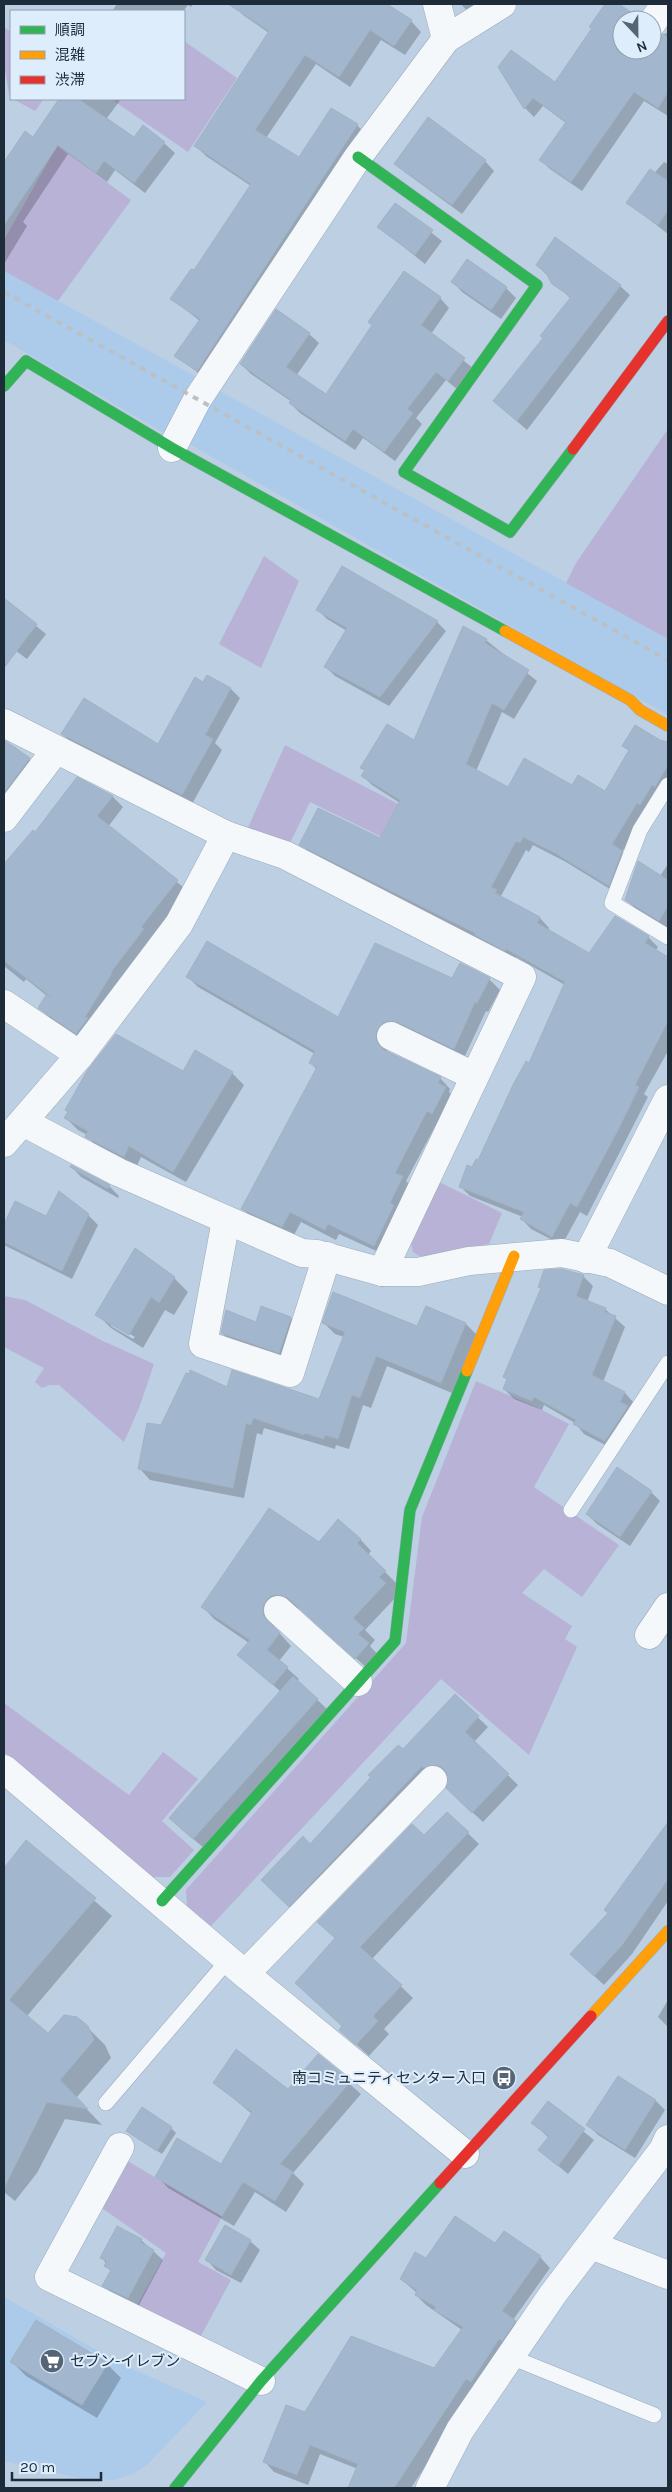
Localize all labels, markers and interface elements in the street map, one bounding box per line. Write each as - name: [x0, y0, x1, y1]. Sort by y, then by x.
- legend: [10, 10, 185, 100]
- north arrow: [612, 10, 662, 60]
- text: 順調: [55, 21, 85, 39]
- text: N: [634, 37, 650, 56]
- text: 混雑: [55, 46, 85, 64]
- text: 渋滞: [55, 71, 85, 89]
- bus stop icon: 南コミュニティセンター入口: [491, 2065, 517, 2091]
- place label: 南コミュニティセンター入口: [292, 2069, 486, 2087]
- supermarket icon: セブン-イレブン: [39, 2348, 65, 2374]
- place label: セブン-イレブン: [70, 2352, 180, 2370]
- scale bar: [12, 2450, 101, 2482]
- text: 20 m: [20, 2458, 55, 2476]

